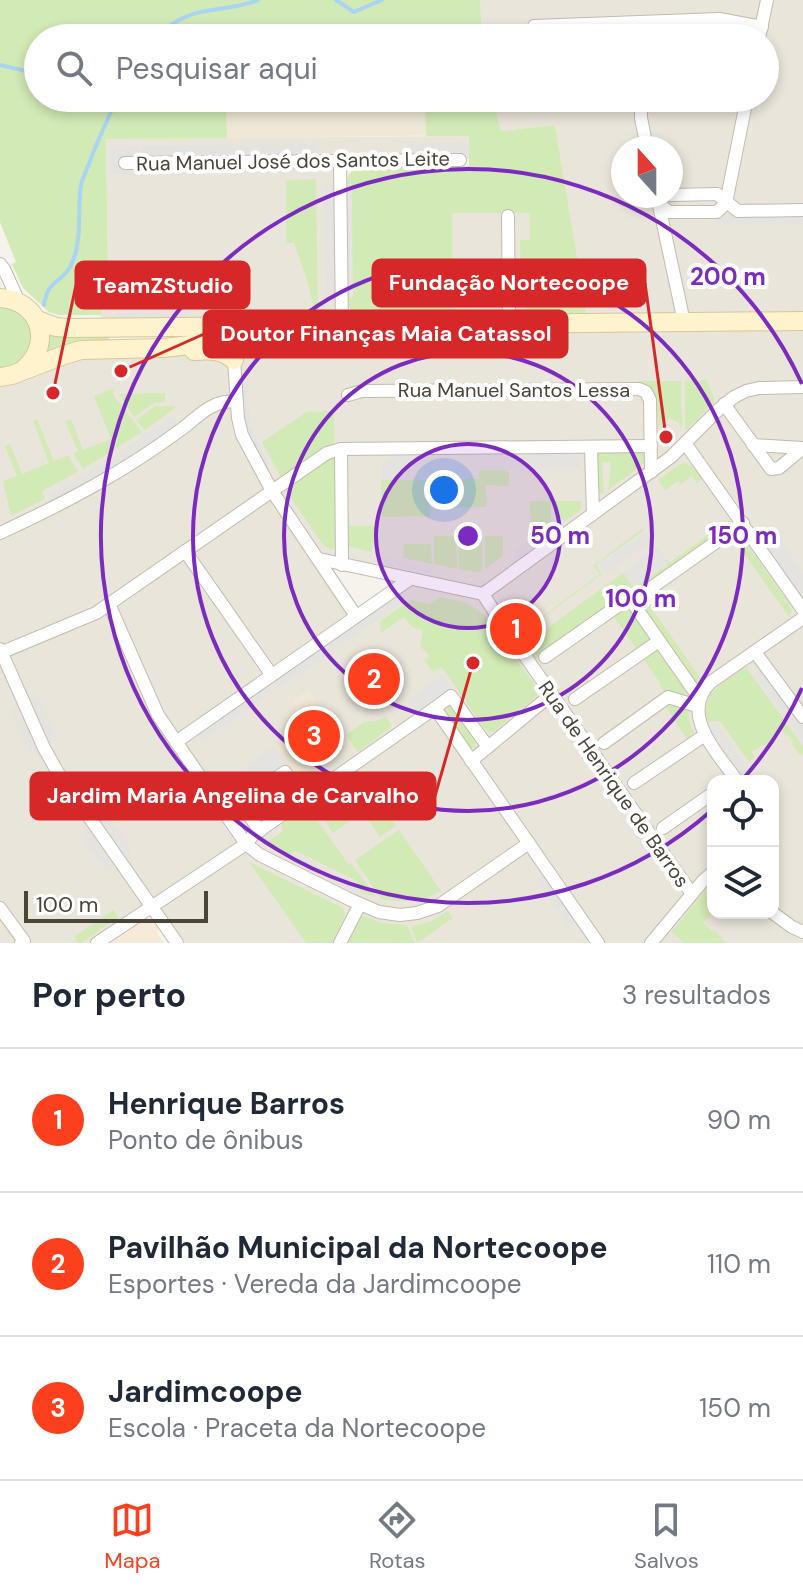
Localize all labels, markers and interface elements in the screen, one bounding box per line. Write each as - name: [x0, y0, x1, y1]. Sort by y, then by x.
- search box: [24, 24, 779, 112]
- icon: search: [52, 46, 96, 90]
- text: Pesquisar aqui: [116, 49, 318, 88]
- north arrow: [611, 136, 683, 208]
- street label: Rua Manuel José dos Santos Leite: [136, 145, 450, 177]
- callout: Fundação Nortecoope: [373, 260, 645, 306]
- text: 200 m: [690, 261, 766, 292]
- callout: TeamZStudio: [76, 262, 249, 308]
- text: Fundação Nortecoope: [389, 268, 629, 297]
- text: TeamZStudio: [93, 271, 233, 300]
- callout: Doutor Finanças Maia Catassol: [204, 311, 567, 357]
- text: Doutor Finanças Maia Catassol: [220, 319, 552, 348]
- street label: Rua Manuel Santos Lessa: [398, 377, 630, 403]
- your location: [424, 470, 464, 510]
- text: 50 m: [530, 520, 590, 551]
- text: 150 m: [709, 520, 777, 551]
- centre of rings: [454, 522, 482, 550]
- text: 100 m: [606, 583, 676, 614]
- pin: 1: [490, 599, 542, 659]
- pin: 2: [348, 649, 400, 709]
- street label: Rua de Henrique de Barros: [533, 676, 695, 892]
- pin: 3: [288, 706, 340, 766]
- callout: Jardim Maria Angelina de Carvalho: [31, 773, 435, 819]
- map controls: [707, 775, 779, 919]
- button: locate: [707, 775, 779, 847]
- text: Jardim Maria Angelina de Carvalho: [47, 781, 419, 810]
- button: layers: [707, 847, 779, 919]
- scale bar: [24, 887, 208, 923]
- text: 100 m: [36, 890, 98, 919]
- text: Por perto: [32, 973, 186, 1018]
- text: 3 resultados: [622, 978, 771, 1012]
- text: Henrique Barros: [108, 1084, 345, 1123]
- text: 1: [53, 1103, 63, 1137]
- text: 90 m: [707, 1103, 771, 1137]
- text: Ponto de ônibus: [108, 1123, 304, 1157]
- text: Pavilhão Municipal da Nortecoope: [108, 1228, 608, 1267]
- text: 2: [50, 1247, 66, 1281]
- text: 110 m: [707, 1247, 771, 1281]
- text: Esportes · Vereda da Jardimcoope: [108, 1267, 522, 1301]
- text: Jardimcoope: [108, 1372, 302, 1411]
- text: 3: [50, 1391, 66, 1425]
- text: 150 m: [699, 1391, 771, 1425]
- text: Escola · Praceta da Nortecoope: [108, 1411, 486, 1445]
- tab: Mapa: [104, 1498, 160, 1575]
- tab: Rotas: [369, 1498, 426, 1575]
- tab: Salvos: [634, 1498, 699, 1575]

